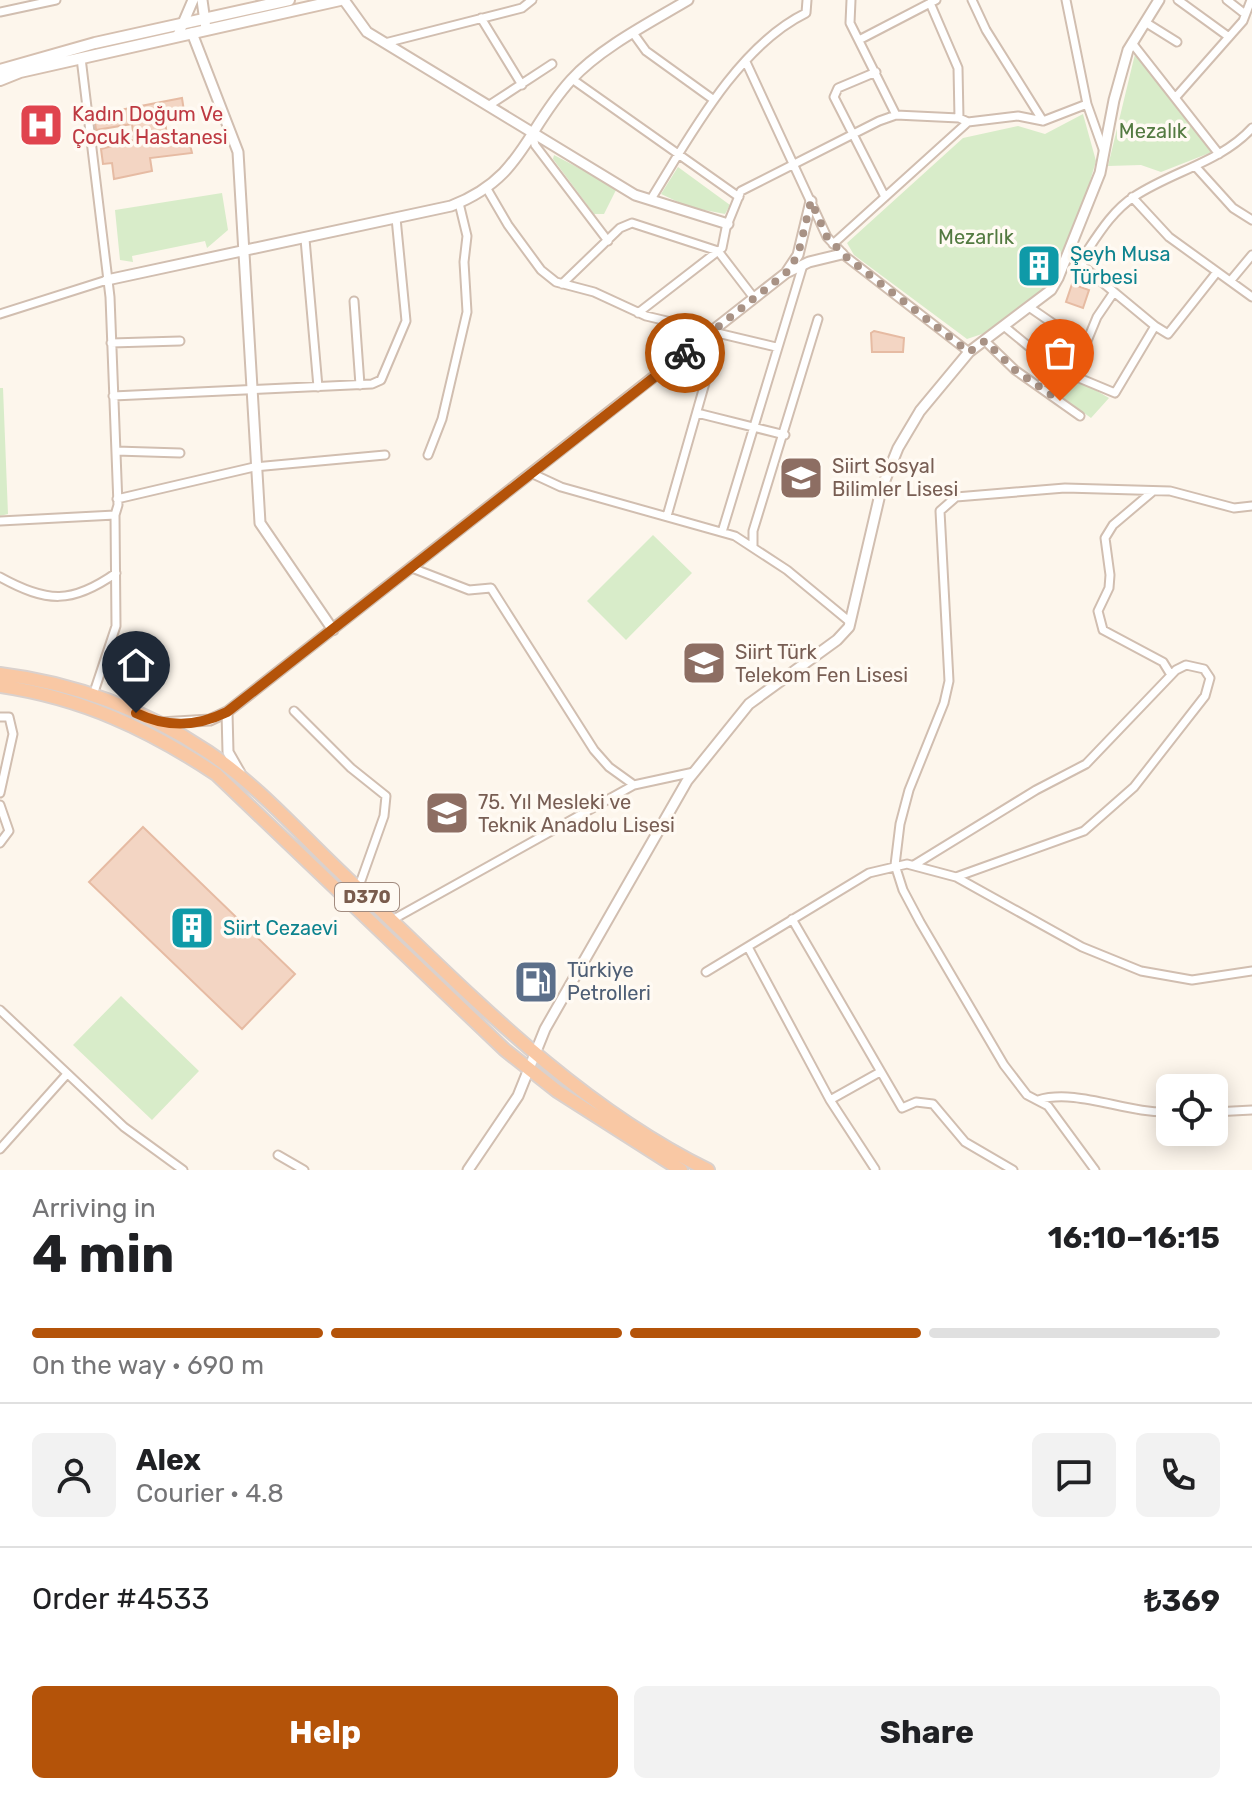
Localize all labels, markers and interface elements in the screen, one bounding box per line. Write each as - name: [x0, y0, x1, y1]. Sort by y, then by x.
- hospital icon: Kadın Doğum Ve Çocuk Hastanesi: [17, 101, 65, 149]
- place label: Kadın Doğum Ve Çocuk Hastanesi: [72, 102, 228, 149]
- park label: Mezalık: [1119, 119, 1188, 143]
- park label: Mezarlık: [938, 225, 1015, 249]
- building icon: Şeyh Musa Türbesi: [1015, 242, 1063, 290]
- place label: Şeyh Musa Türbesi: [1070, 242, 1171, 289]
- courier: [645, 313, 725, 393]
- pin: [1026, 319, 1094, 401]
- icon: bike: [663, 331, 707, 375]
- icon: bag: [1038, 331, 1082, 375]
- school or university icon: Siirt Sosyal Bilimler Lisesi: [777, 454, 825, 502]
- place label: Siirt Sosyal Bilimler Lisesi: [832, 454, 958, 501]
- pin: [102, 631, 170, 713]
- school or university icon: Siirt Türk Telekom Fen Lisesi: [680, 639, 728, 687]
- place label: Siirt Türk Telekom Fen Lisesi: [735, 640, 908, 687]
- icon: home: [114, 643, 158, 687]
- school or university icon: 75. Yıl Mesleki ve Teknik Anadolu Lisesi: [423, 789, 471, 837]
- place label: 75. Yıl Mesleki ve Teknik Anadolu Lisesi: [478, 790, 675, 837]
- road number: D370: [335, 883, 399, 911]
- building icon: Siirt Cezaevi: [168, 904, 216, 952]
- place label: Siirt Cezaevi: [223, 916, 338, 940]
- fuel station icon: Türkiye Petrolleri: [512, 958, 560, 1006]
- place label: Türkiye Petrolleri: [567, 958, 651, 1005]
- map controls: [1156, 1074, 1228, 1146]
- button: locate: [1156, 1074, 1228, 1146]
- text: Arriving in: [32, 1193, 156, 1224]
- text: 16:10–16:15: [1048, 1220, 1220, 1256]
- text: 4 min: [32, 1223, 175, 1285]
- text: On the way · 690 m: [32, 1350, 264, 1381]
- button: person: [32, 1433, 116, 1517]
- button: chat: [1032, 1433, 1116, 1517]
- button: phone: [1136, 1433, 1220, 1517]
- text: Alex: [136, 1442, 201, 1478]
- text: Courier · 4.8: [136, 1478, 284, 1509]
- text: Order #4533: [32, 1581, 210, 1617]
- text: ₺369: [1144, 1583, 1220, 1619]
- button: Help: [32, 1686, 618, 1778]
- button: Share: [634, 1686, 1220, 1778]

